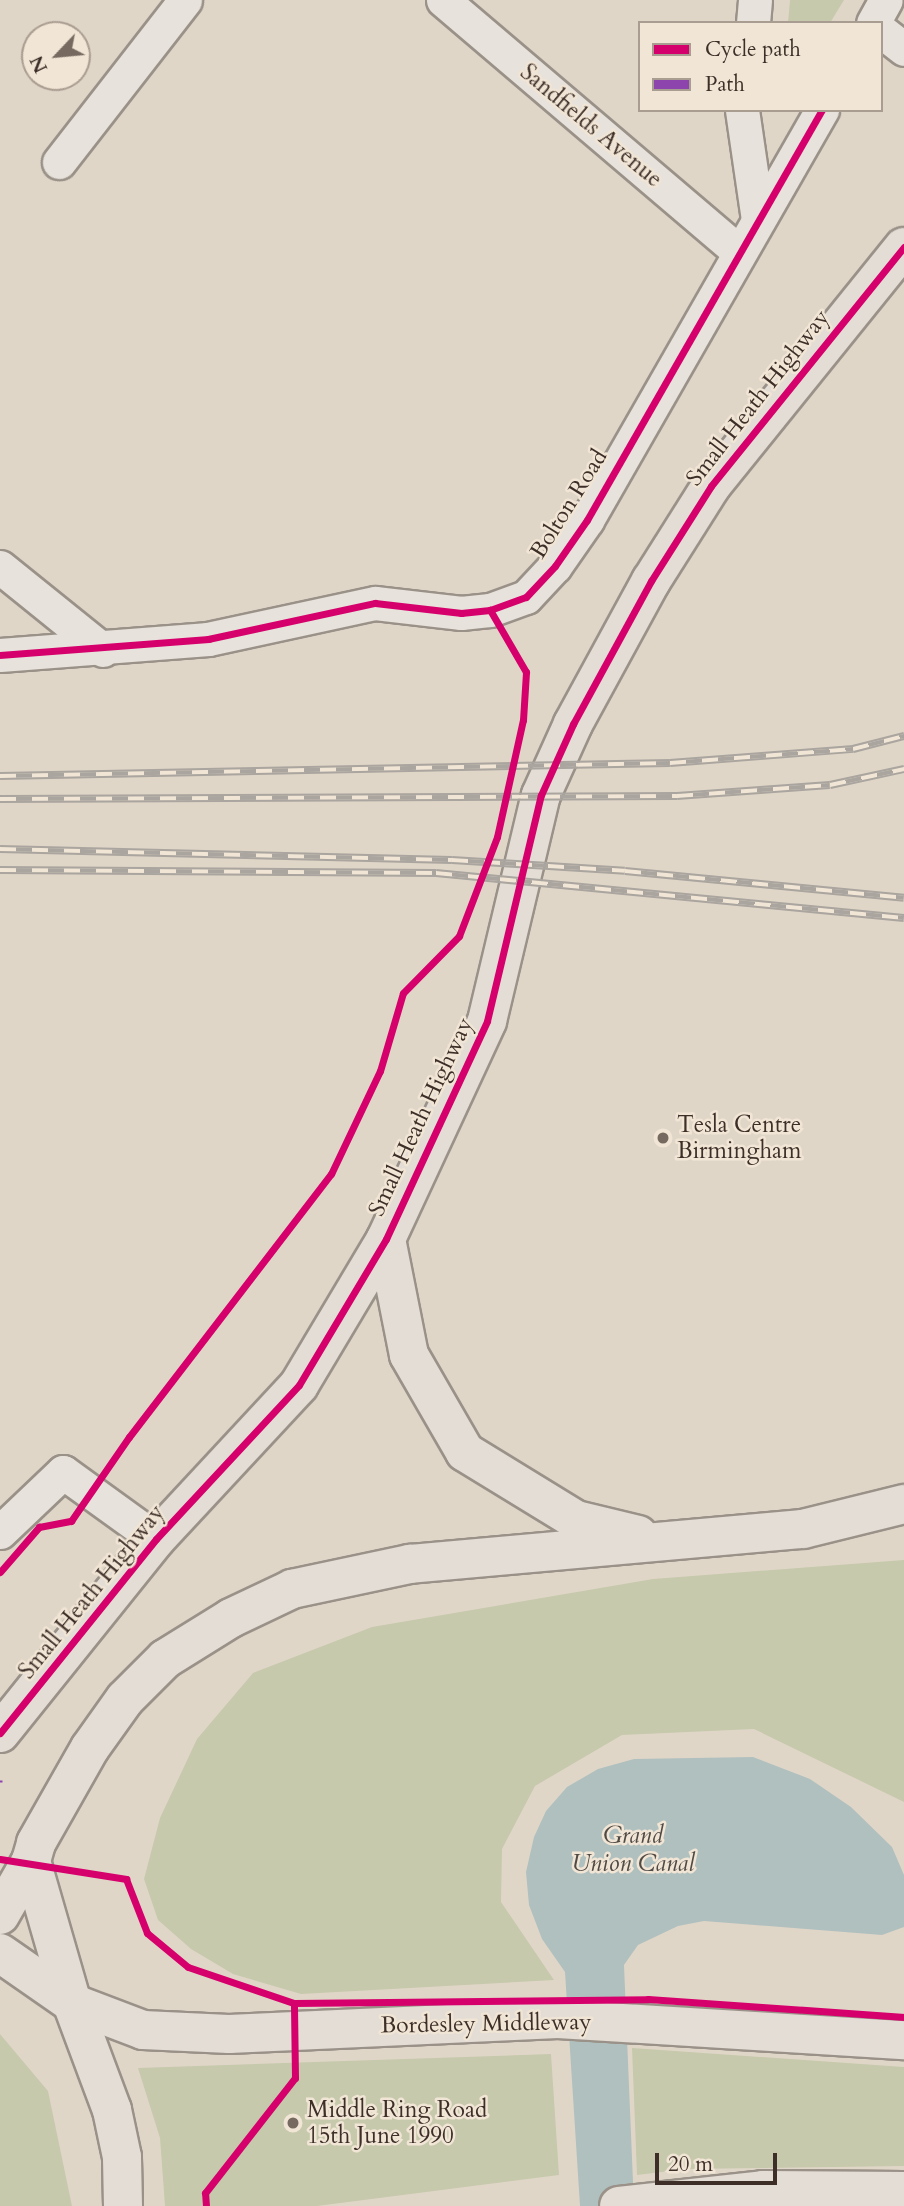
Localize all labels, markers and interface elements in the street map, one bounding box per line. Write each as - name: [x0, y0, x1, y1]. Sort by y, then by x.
- north arrow: [21, 21, 91, 91]
- legend: [638, 21, 883, 112]
- text: Cycle path: [705, 35, 801, 64]
- text: N: [24, 51, 54, 77]
- street label: Sandfields Avenue: [514, 59, 668, 193]
- text: Path: [705, 70, 745, 99]
- street label: Small Heath Highway: [681, 304, 835, 492]
- street label: Bolton Road: [525, 444, 613, 564]
- street label: Small Heath Highway: [363, 1013, 479, 1221]
- place label: Tesla Centre Birmingham: [677, 1111, 801, 1165]
- marker: Tesla Centre Birmingham: [655, 1130, 671, 1146]
- street label: Small Heath Highway: [13, 1499, 171, 1685]
- water label: Grand Union Canal: [571, 1822, 695, 1878]
- street label: Bordesley Middleway: [380, 2008, 592, 2040]
- place label: Middle Ring Road 15th June 1990: [307, 2096, 487, 2150]
- marker: Middle Ring Road 15th June 1990: [285, 2115, 301, 2131]
- scale bar: [659, 2140, 782, 2184]
- text: 20 m: [668, 2150, 713, 2179]

